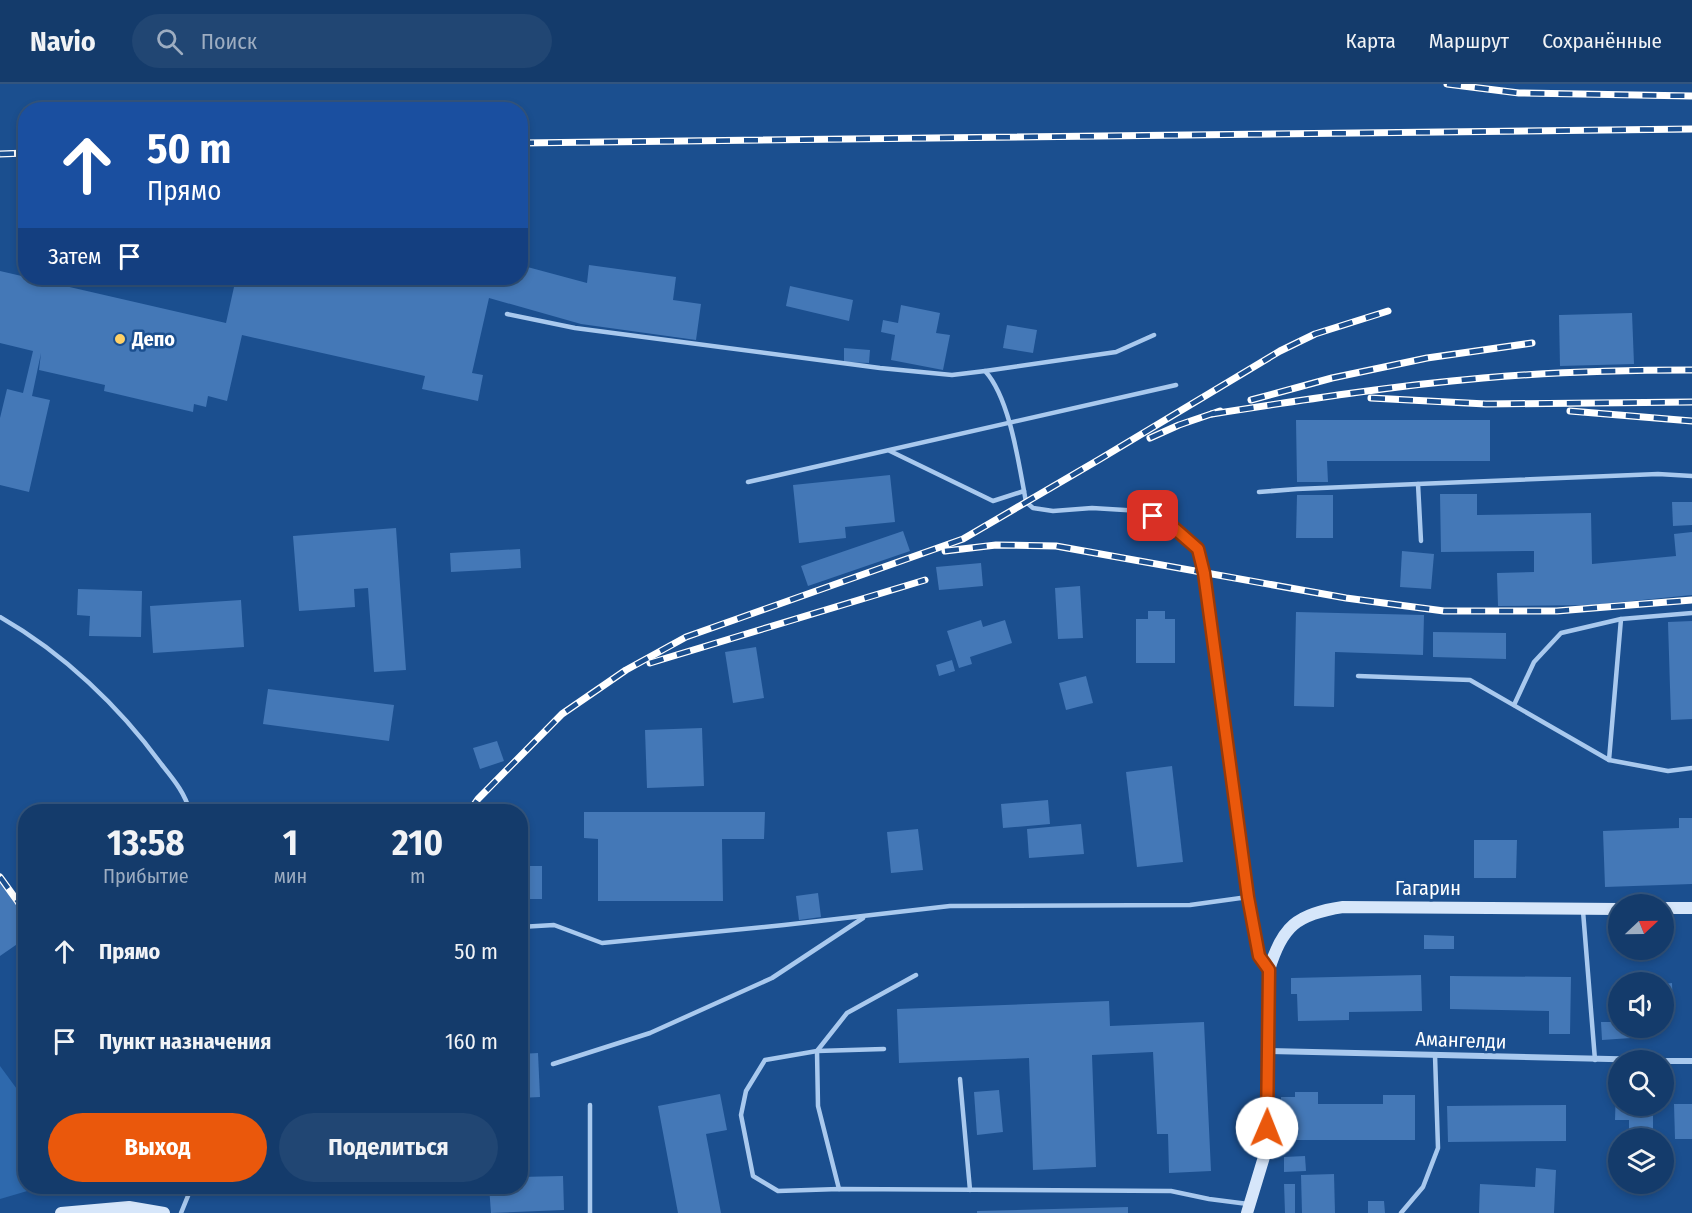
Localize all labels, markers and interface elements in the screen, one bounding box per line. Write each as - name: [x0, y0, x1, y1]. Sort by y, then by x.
- search box: [132, 14, 552, 68]
- text: Navio: [30, 25, 96, 58]
- icon: search: [153, 25, 186, 58]
- text: Поиск: [201, 28, 257, 55]
- text: Карта: [1346, 28, 1396, 54]
- text: Маршрут: [1429, 28, 1509, 54]
- text: Сохранённые: [1542, 28, 1662, 54]
- text: 50 m: [147, 124, 231, 174]
- icon: ahead: [48, 126, 126, 204]
- text: Прямо: [147, 175, 221, 207]
- icon: arrive: [113, 240, 146, 273]
- text: Затем: [48, 243, 101, 270]
- place label: Депо: [131, 327, 175, 351]
- marker: Депо: [113, 332, 127, 346]
- pin: [1127, 490, 1178, 541]
- icon: arrive: [1136, 499, 1169, 532]
- text: 13:58: [107, 821, 185, 865]
- text: 1: [283, 821, 298, 865]
- text: 210: [392, 821, 443, 865]
- text: Прибытие: [103, 864, 189, 888]
- text: мин: [274, 864, 307, 888]
- text: m: [410, 864, 425, 888]
- street label: Гагарин: [1395, 876, 1461, 900]
- north arrow: [1608, 894, 1674, 960]
- map controls: [1608, 894, 1674, 1194]
- icon: ahead: [48, 935, 81, 968]
- text: Прямо: [99, 938, 160, 965]
- text: 50 m: [454, 938, 498, 965]
- button: sound: [1608, 972, 1674, 1038]
- icon: arrive: [48, 1025, 81, 1058]
- street label: Амангелди: [1415, 1026, 1507, 1054]
- text: Пункт назначения: [99, 1028, 271, 1055]
- text: 160 m: [445, 1028, 498, 1055]
- button: search: [1608, 1050, 1674, 1116]
- position arrow: [1235, 1096, 1299, 1160]
- button: Выход: [48, 1113, 267, 1182]
- button: Поделиться: [279, 1113, 498, 1182]
- button: layers: [1608, 1128, 1674, 1194]

